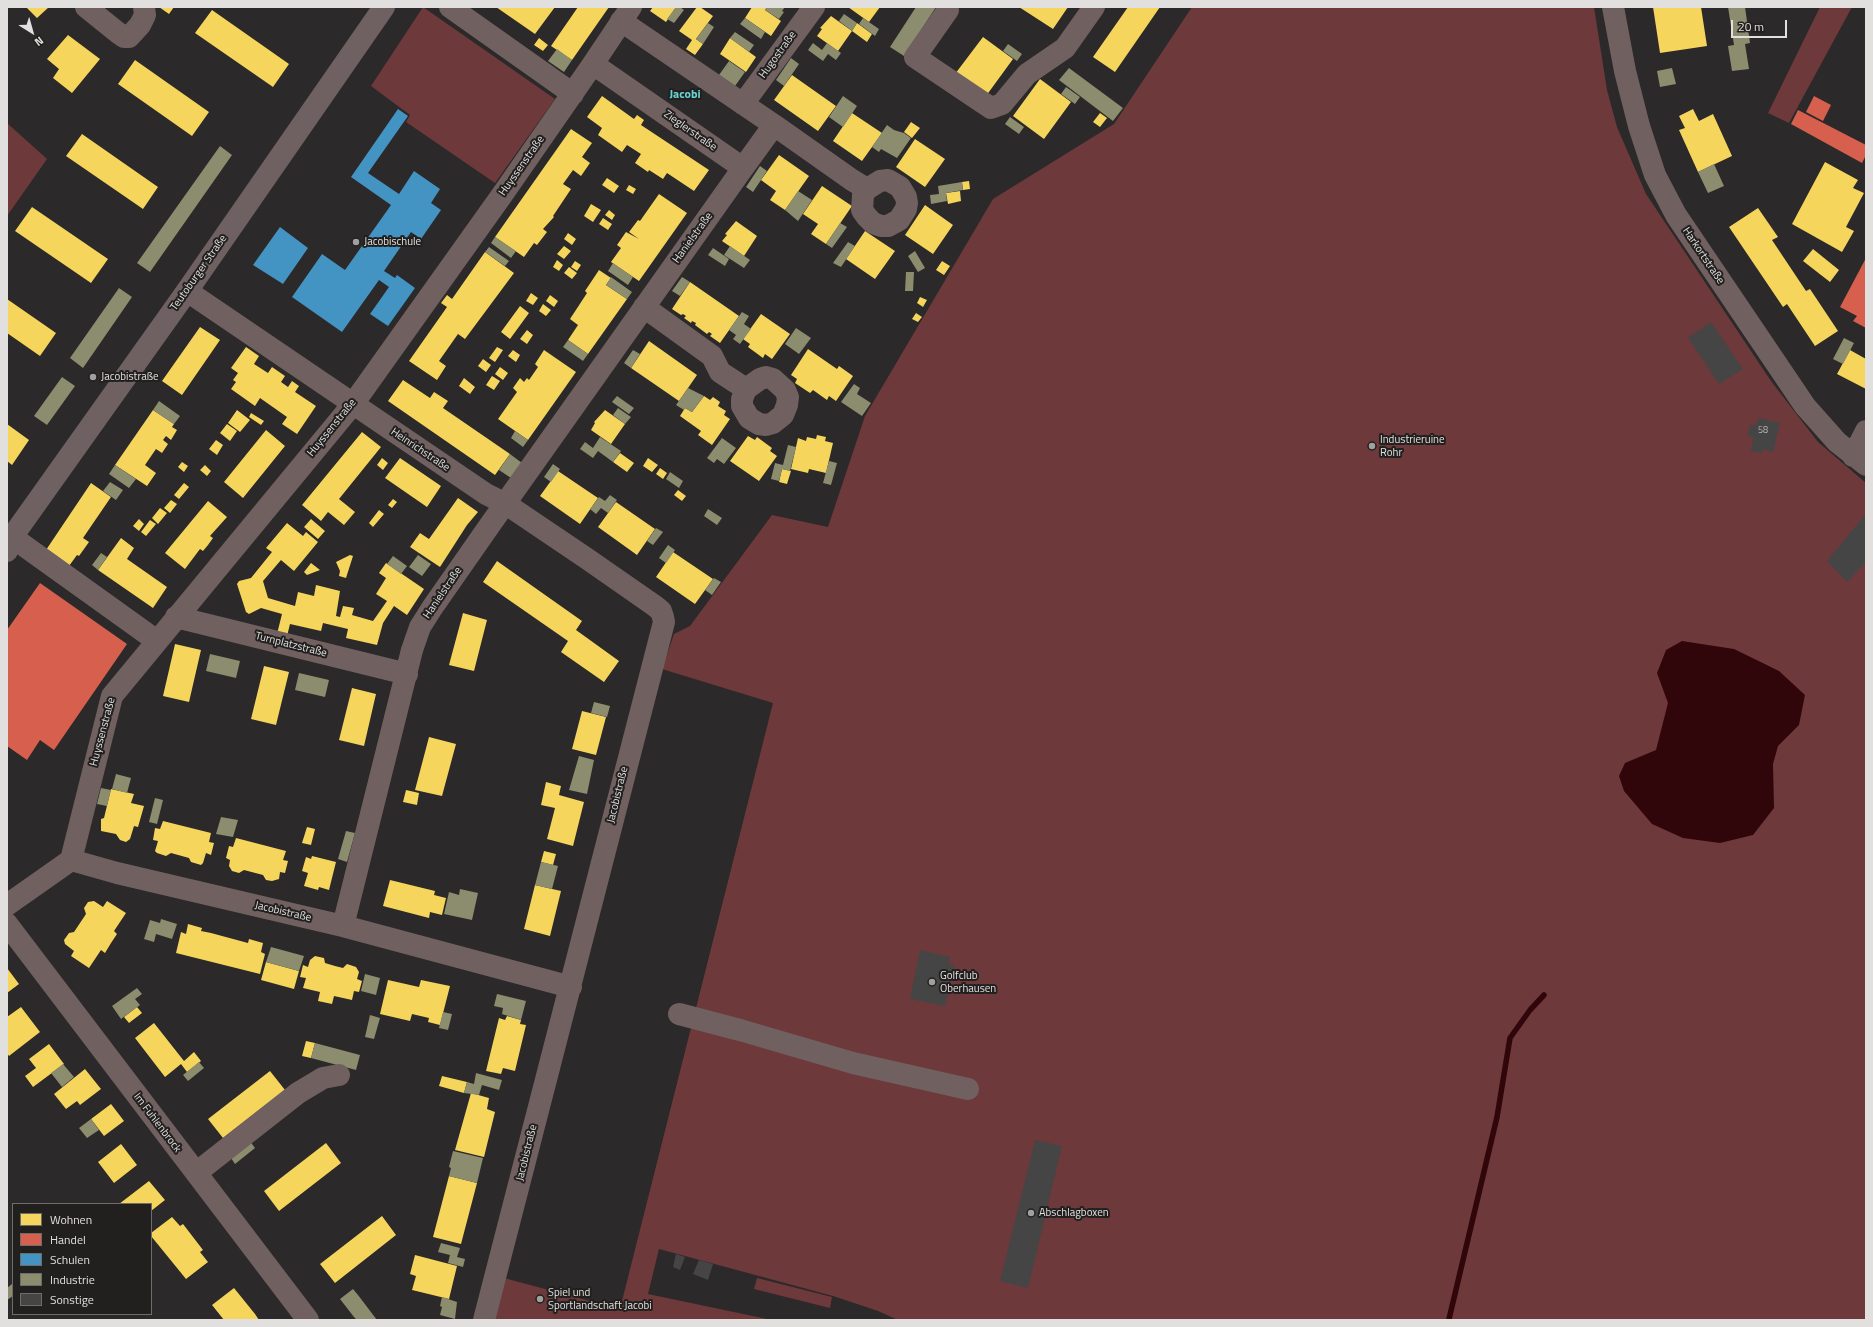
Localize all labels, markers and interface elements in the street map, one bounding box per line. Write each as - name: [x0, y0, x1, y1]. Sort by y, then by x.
- north arrow: [12, 12, 52, 52]
- scale bar: [1733, 12, 1789, 38]
- text: 20 m: [1738, 17, 1764, 36]
- street label: Hugostraße: [757, 29, 799, 81]
- text: N: [31, 33, 47, 50]
- district label: Jacobi: [669, 88, 701, 102]
- street label: Zieglerstraße: [661, 108, 719, 154]
- street label: Huyssenstraße: [496, 133, 548, 199]
- street label: Hanielstraße: [670, 210, 716, 266]
- street label: Harkortstraße: [1679, 225, 1727, 287]
- street label: Teutoburger Straße: [168, 233, 230, 313]
- place label: Jacobischule: [364, 235, 421, 249]
- marker: Jacobischule: [351, 237, 361, 247]
- place label: Jacobistraße: [101, 370, 159, 384]
- marker: Jacobistraße: [88, 372, 98, 382]
- street label: Huyssenstraße: [305, 397, 359, 459]
- street label: Heinrichstraße: [388, 425, 452, 475]
- house number: 58: [1758, 426, 1768, 436]
- place label: Industrieruine Rohr: [1380, 433, 1445, 459]
- marker: Industrieruine Rohr: [1367, 441, 1377, 451]
- street label: Hanielstraße: [421, 565, 465, 621]
- street label: Turnplatzstraße: [254, 630, 328, 660]
- street label: Huyssenstraße: [88, 696, 118, 768]
- street label: Jacobistraße: [605, 765, 631, 825]
- street label: Jacobistraße: [253, 899, 313, 925]
- place label: Golfclub Oberhausen: [940, 969, 996, 995]
- marker: Golfclub Oberhausen: [927, 977, 937, 987]
- street label: Im Fuhlenbrock: [130, 1091, 184, 1155]
- street label: Jacobistraße: [514, 1123, 540, 1183]
- legend: [12, 1203, 152, 1315]
- place label: Abschlagboxen: [1039, 1206, 1109, 1220]
- marker: Abschlagboxen: [1026, 1208, 1036, 1218]
- text: Wohnen: [50, 1210, 92, 1229]
- text: Handel: [50, 1230, 86, 1249]
- text: Schulen: [50, 1250, 90, 1269]
- text: Industrie: [50, 1270, 95, 1289]
- place label: Spiel und Sportlandschaft Jacobi: [548, 1286, 652, 1312]
- text: Sonstige: [50, 1290, 94, 1309]
- marker: Spiel und Sportlandschaft Jacobi: [535, 1294, 545, 1304]

